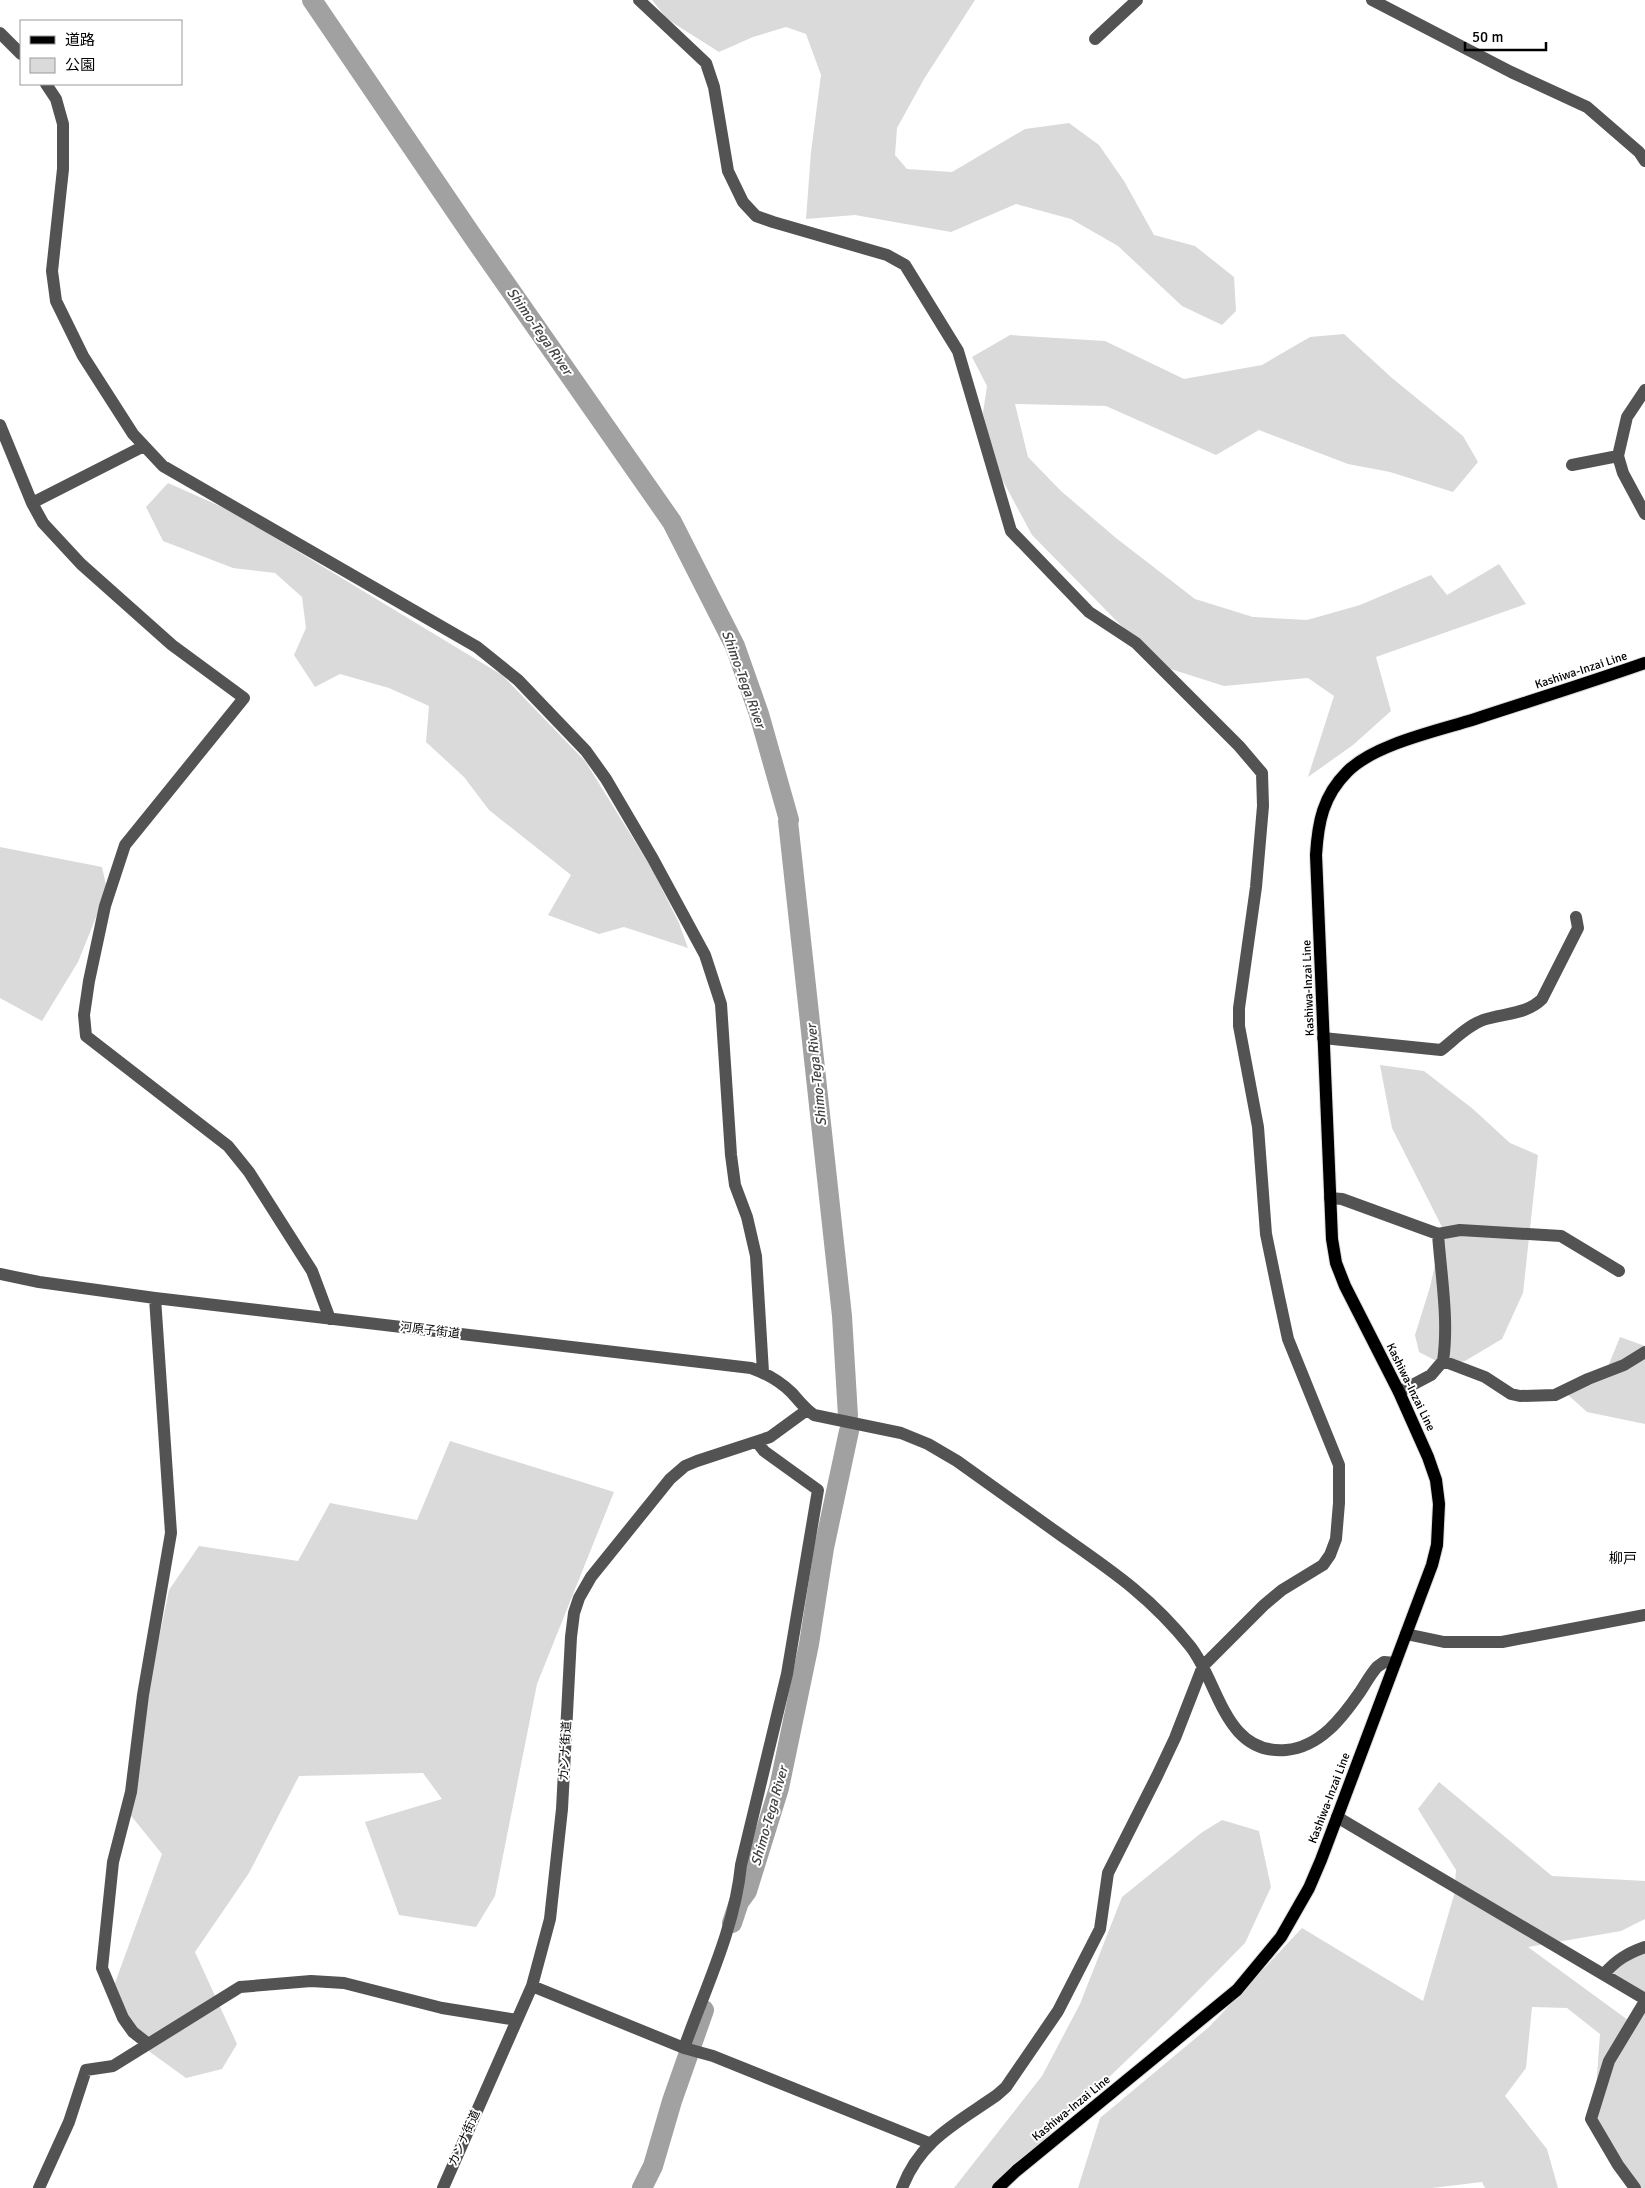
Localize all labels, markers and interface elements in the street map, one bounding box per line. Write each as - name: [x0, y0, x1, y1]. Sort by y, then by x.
- legend: [20, 20, 182, 85]
- scale bar: [1465, 20, 1546, 52]
- text: 50 m: [1472, 28, 1503, 46]
- text: 道路: [65, 31, 95, 49]
- text: 公園: [65, 56, 95, 74]
- water label: Shimo-Tega River: [503, 284, 577, 380]
- water label: Shimo-Tega River: [718, 628, 770, 732]
- street label: Kashiwa-Inzai Line: [1533, 648, 1629, 692]
- street label: Kashiwa-Inzai Line: [1299, 940, 1318, 1036]
- water label: Shimo-Tega River: [802, 1021, 830, 1127]
- street label: 河原子街道: [399, 1319, 461, 1342]
- street label: Kashiwa-Inzai Line: [1383, 1341, 1438, 1434]
- district label: 柳戸: [1609, 1550, 1637, 1567]
- street label: カンナ街道: [556, 1721, 575, 1781]
- street label: Kashiwa-Inzai Line: [1305, 1751, 1354, 1846]
- water label: Shimo-Tega River: [747, 1763, 792, 1868]
- street label: Kashiwa-Inzai Line: [1029, 2072, 1113, 2145]
- street label: カンナ街道: [445, 2108, 484, 2169]

